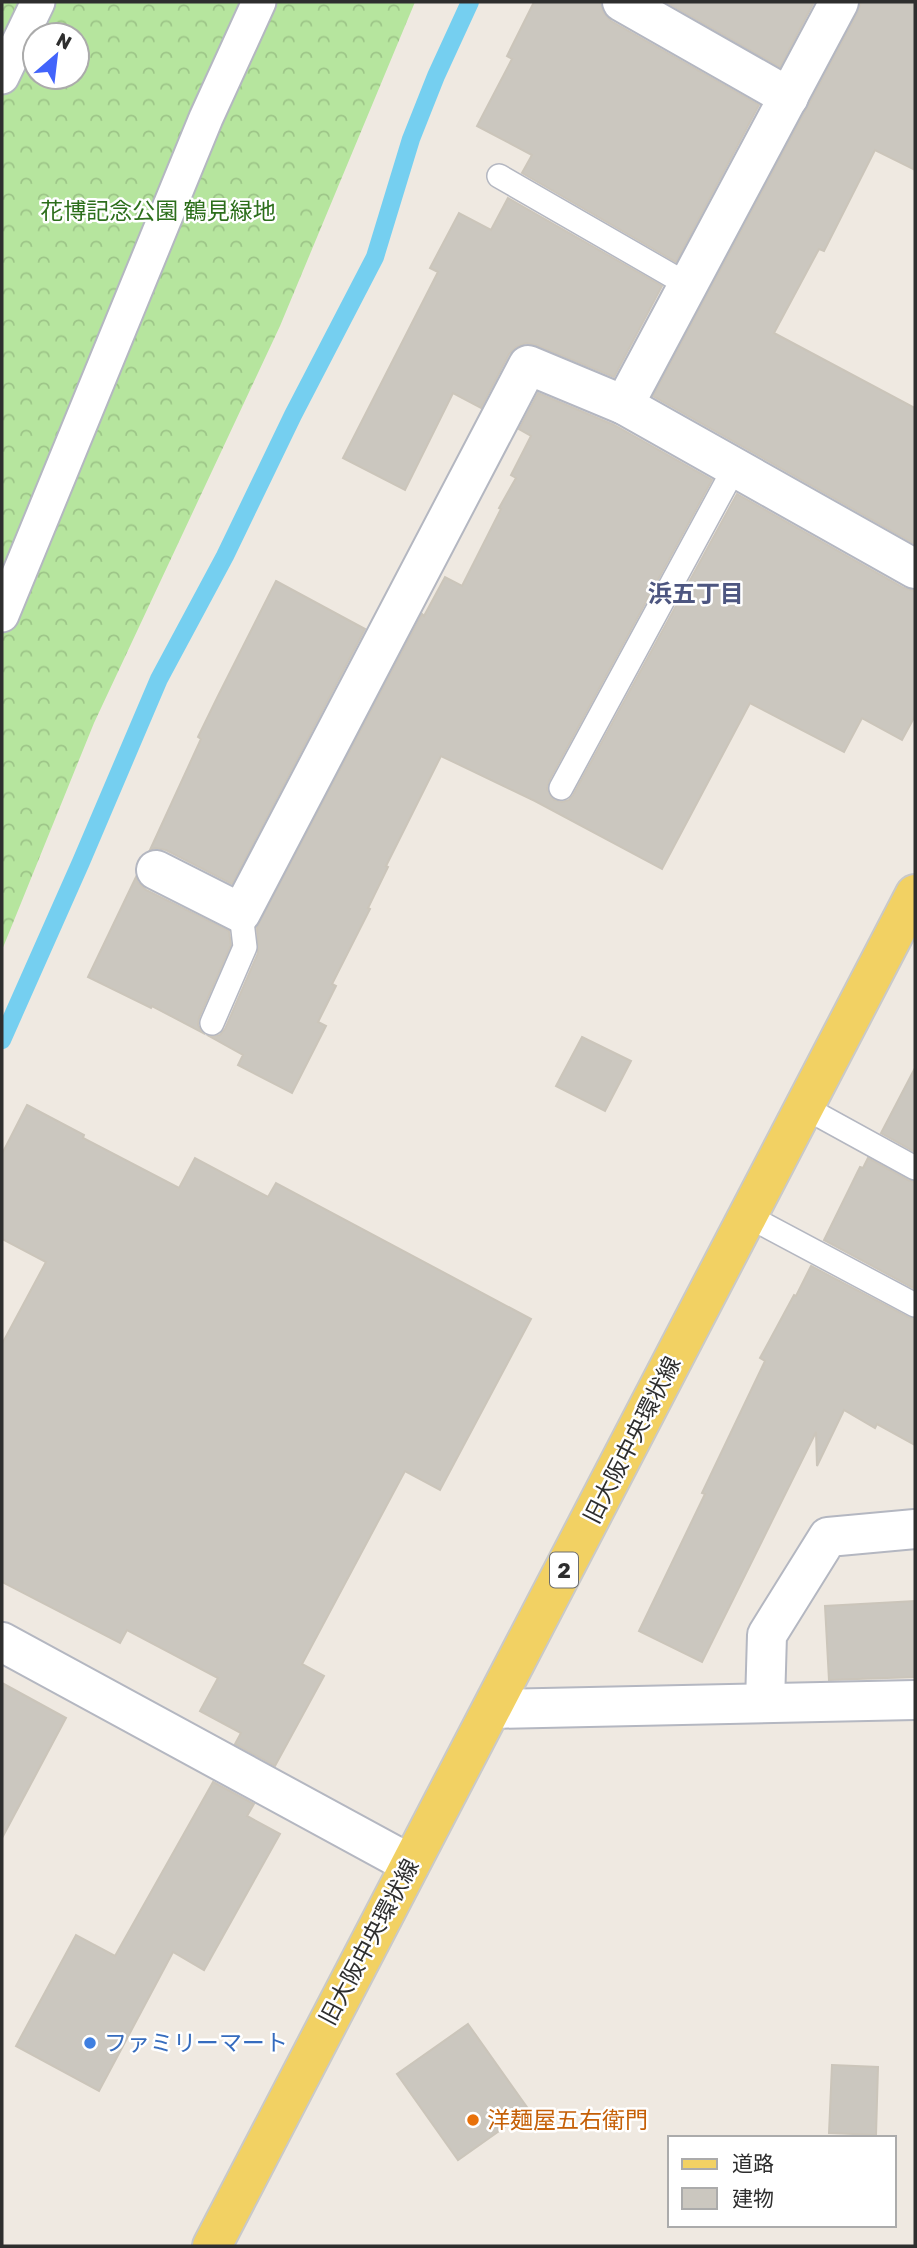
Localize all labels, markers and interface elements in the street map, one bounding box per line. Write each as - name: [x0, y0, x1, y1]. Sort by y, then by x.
- north arrow: [21, 21, 91, 91]
- text: N: [52, 28, 75, 55]
- park label: 花博記念公園 鶴見緑地: [40, 197, 276, 225]
- district label: 浜五丁目: [648, 580, 744, 608]
- street label: 旧大阪中央環状線: [578, 1352, 686, 1528]
- road number: 2: [550, 1552, 578, 1588]
- street label: 旧大阪中央環状線: [313, 1854, 425, 2030]
- place label: ファミリーマート: [104, 2029, 288, 2057]
- marker: ファミリーマート: [82, 2035, 98, 2051]
- place label: 洋麺屋五右衛門: [487, 2106, 648, 2134]
- marker: 洋麺屋五右衛門: [465, 2112, 481, 2128]
- legend: [668, 2136, 896, 2227]
- text: 道路: [732, 2151, 774, 2176]
- text: 建物: [732, 2186, 774, 2211]

